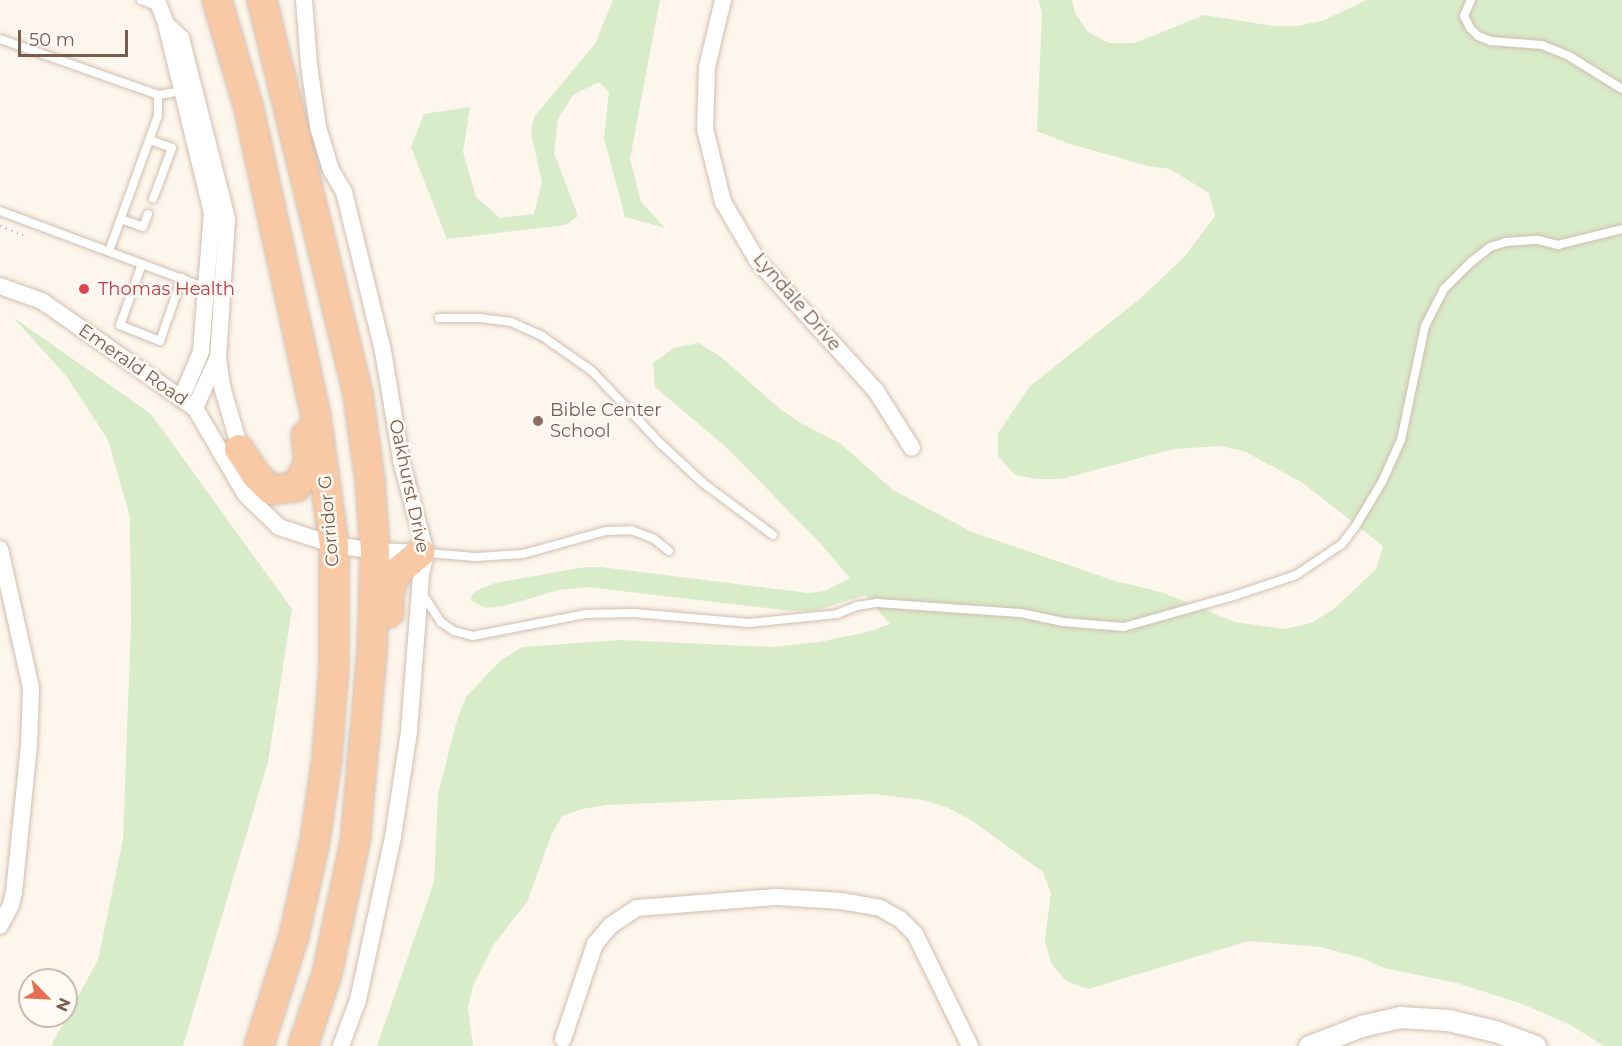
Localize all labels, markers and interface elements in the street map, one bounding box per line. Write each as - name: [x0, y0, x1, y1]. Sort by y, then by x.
- scale bar: [21, 18, 130, 56]
- text: 50 m: [29, 29, 75, 51]
- street label: Lyndale Drive: [749, 249, 845, 355]
- place label: Thomas Health: [98, 278, 235, 300]
- marker: Thomas Health: [75, 280, 93, 298]
- street label: Emerald Road: [74, 319, 192, 411]
- place label: Bible Center School: [550, 400, 661, 442]
- marker: Bible Center School: [531, 414, 545, 428]
- street label: Oakhurst Drive: [384, 417, 434, 555]
- street label: Corridor G: [314, 474, 344, 568]
- north arrow: [18, 968, 78, 1028]
- text: N: [52, 995, 74, 1014]

